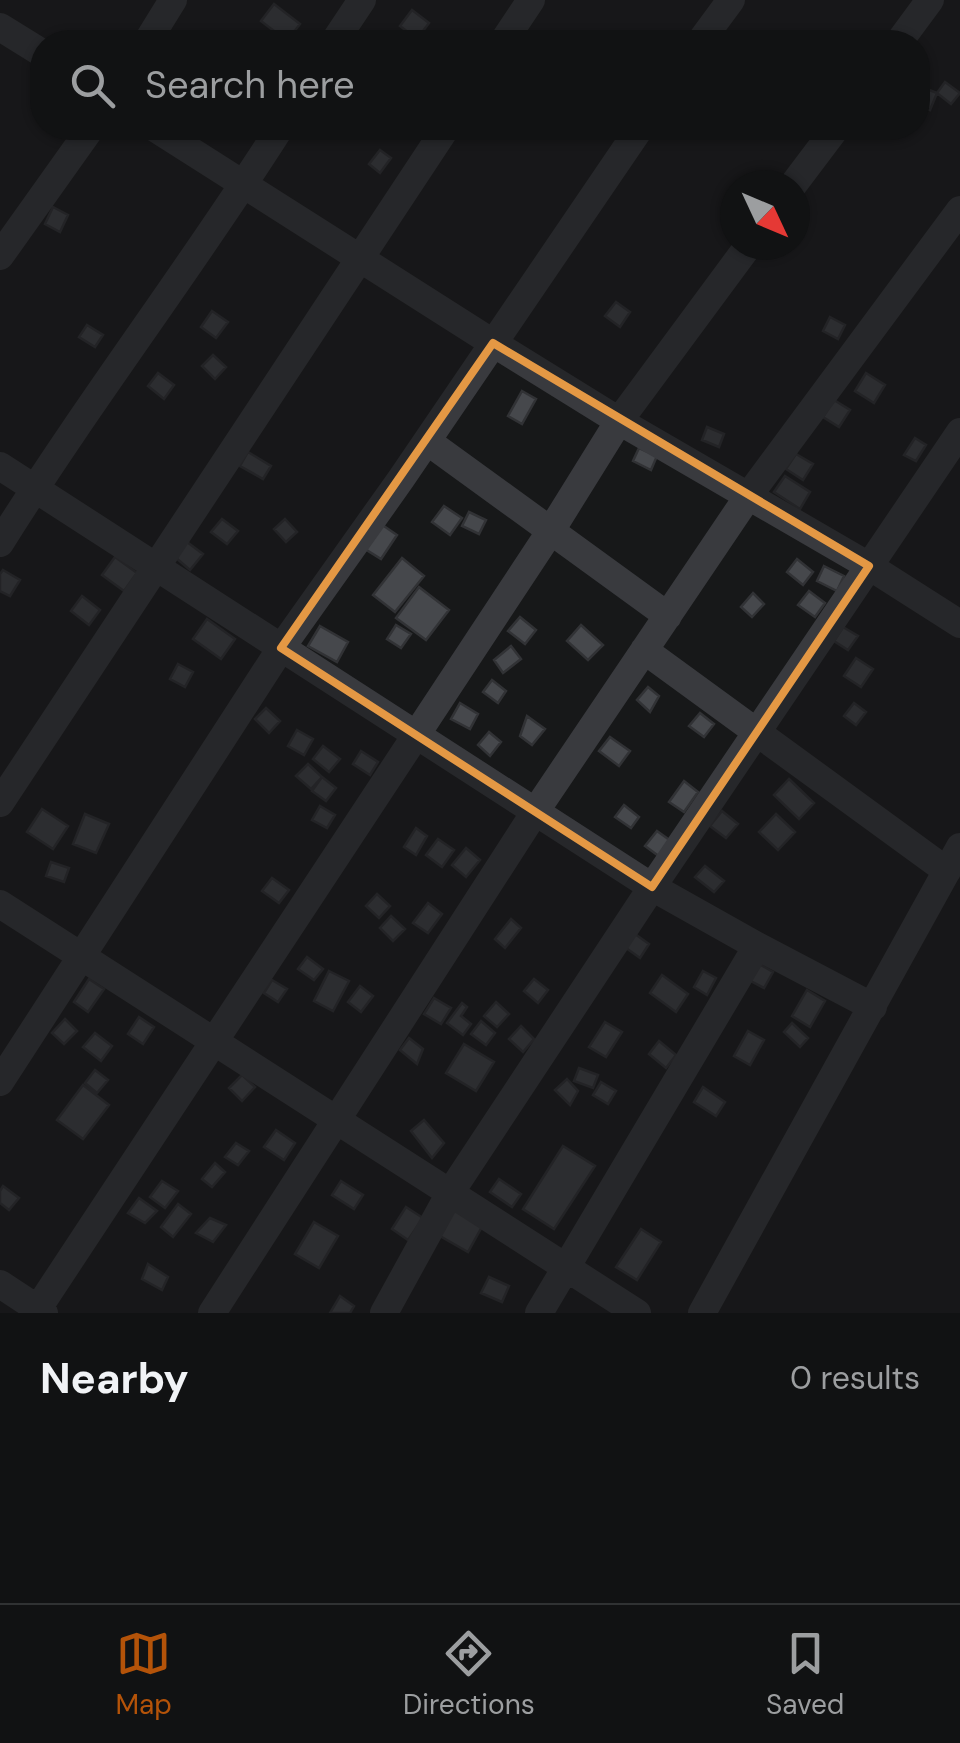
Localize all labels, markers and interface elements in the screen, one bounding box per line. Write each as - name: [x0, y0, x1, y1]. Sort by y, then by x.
- search box: [30, 30, 930, 140]
- icon: search: [65, 58, 120, 113]
- text: Search here: [145, 60, 355, 110]
- north arrow: [720, 170, 810, 260]
- text: Nearby: [40, 1351, 189, 1406]
- text: 0 results: [790, 1357, 920, 1399]
- tab: Map: [116, 1626, 172, 1723]
- tab: Directions: [403, 1626, 535, 1723]
- tab: Saved: [766, 1626, 844, 1723]

